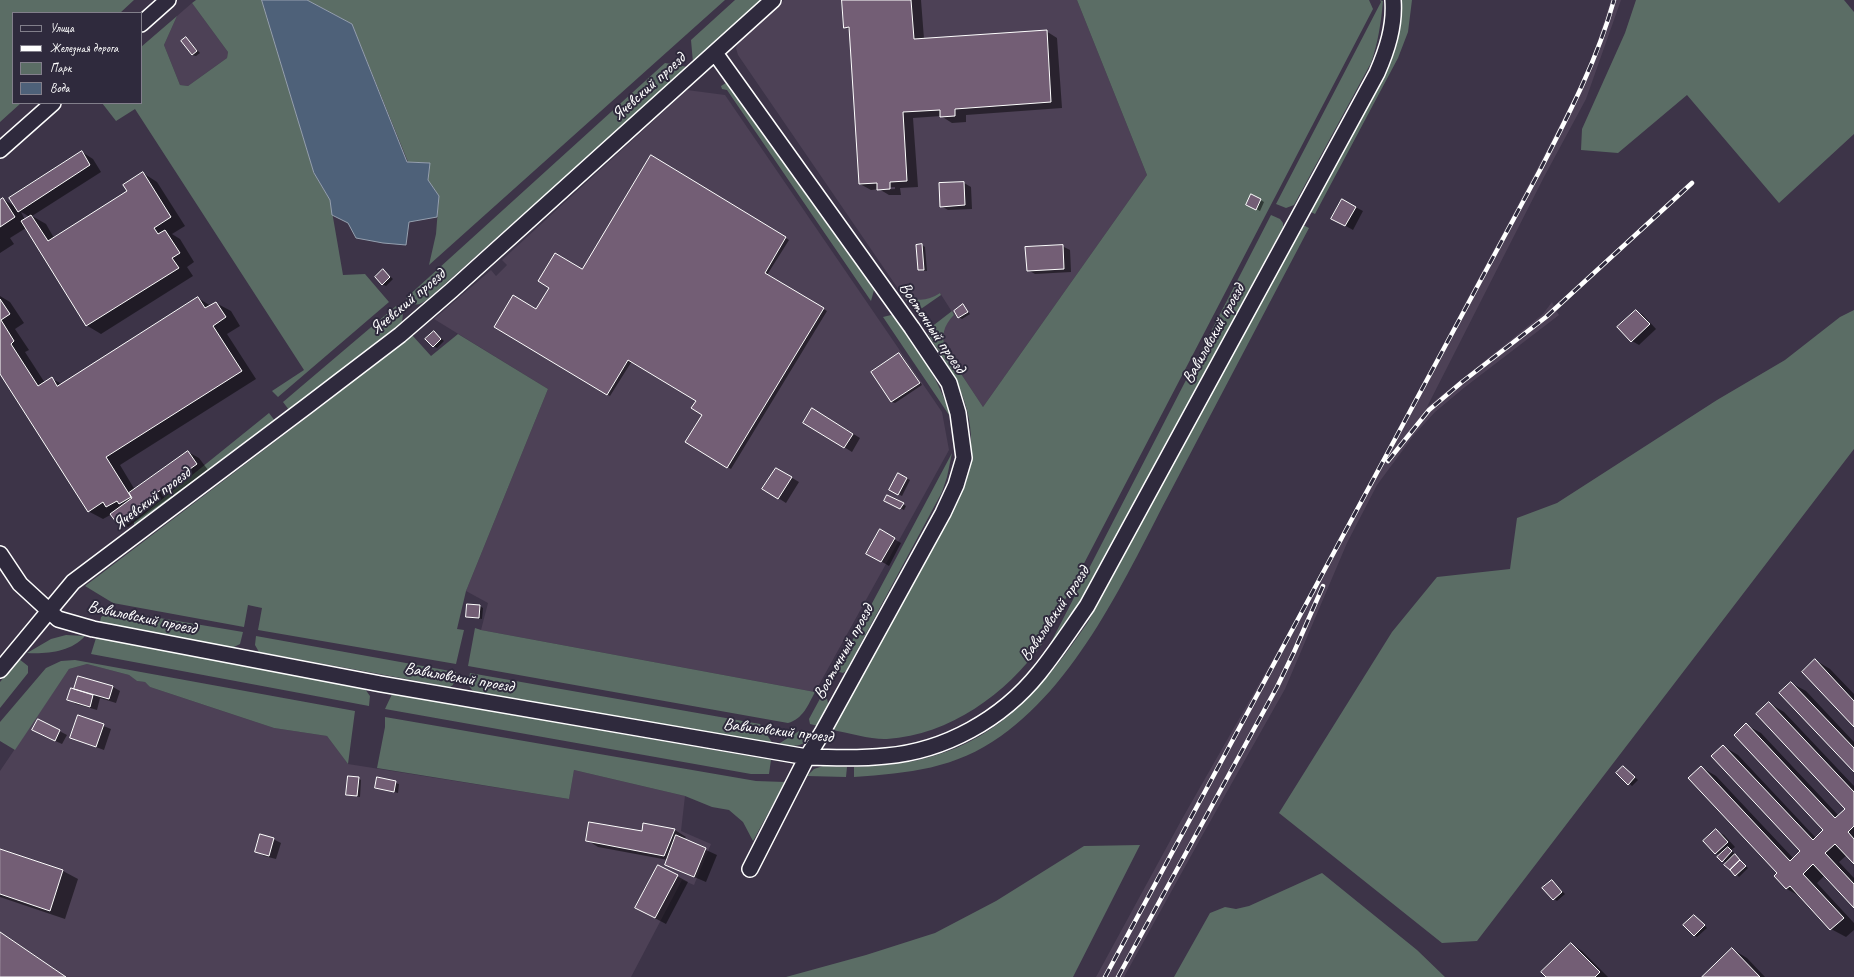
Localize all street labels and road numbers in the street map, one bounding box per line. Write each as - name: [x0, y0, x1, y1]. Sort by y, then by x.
- street label: Ячевский проезд: [608, 49, 690, 125]
- street label: Ячевский проезд: [366, 265, 450, 339]
- street label: Восточный проезд: [894, 279, 970, 377]
- street label: Вавиловский проезд: [1178, 281, 1250, 387]
- street label: Ячевский проезд: [109, 463, 195, 535]
- street label: Вавиловский проезд: [1016, 562, 1094, 666]
- street label: Вавиловский проезд: [86, 597, 198, 639]
- street label: Восточный проезд: [810, 601, 878, 703]
- street label: Вавиловский проезд: [403, 658, 515, 698]
- street label: Вавиловский проезд: [722, 714, 834, 748]

